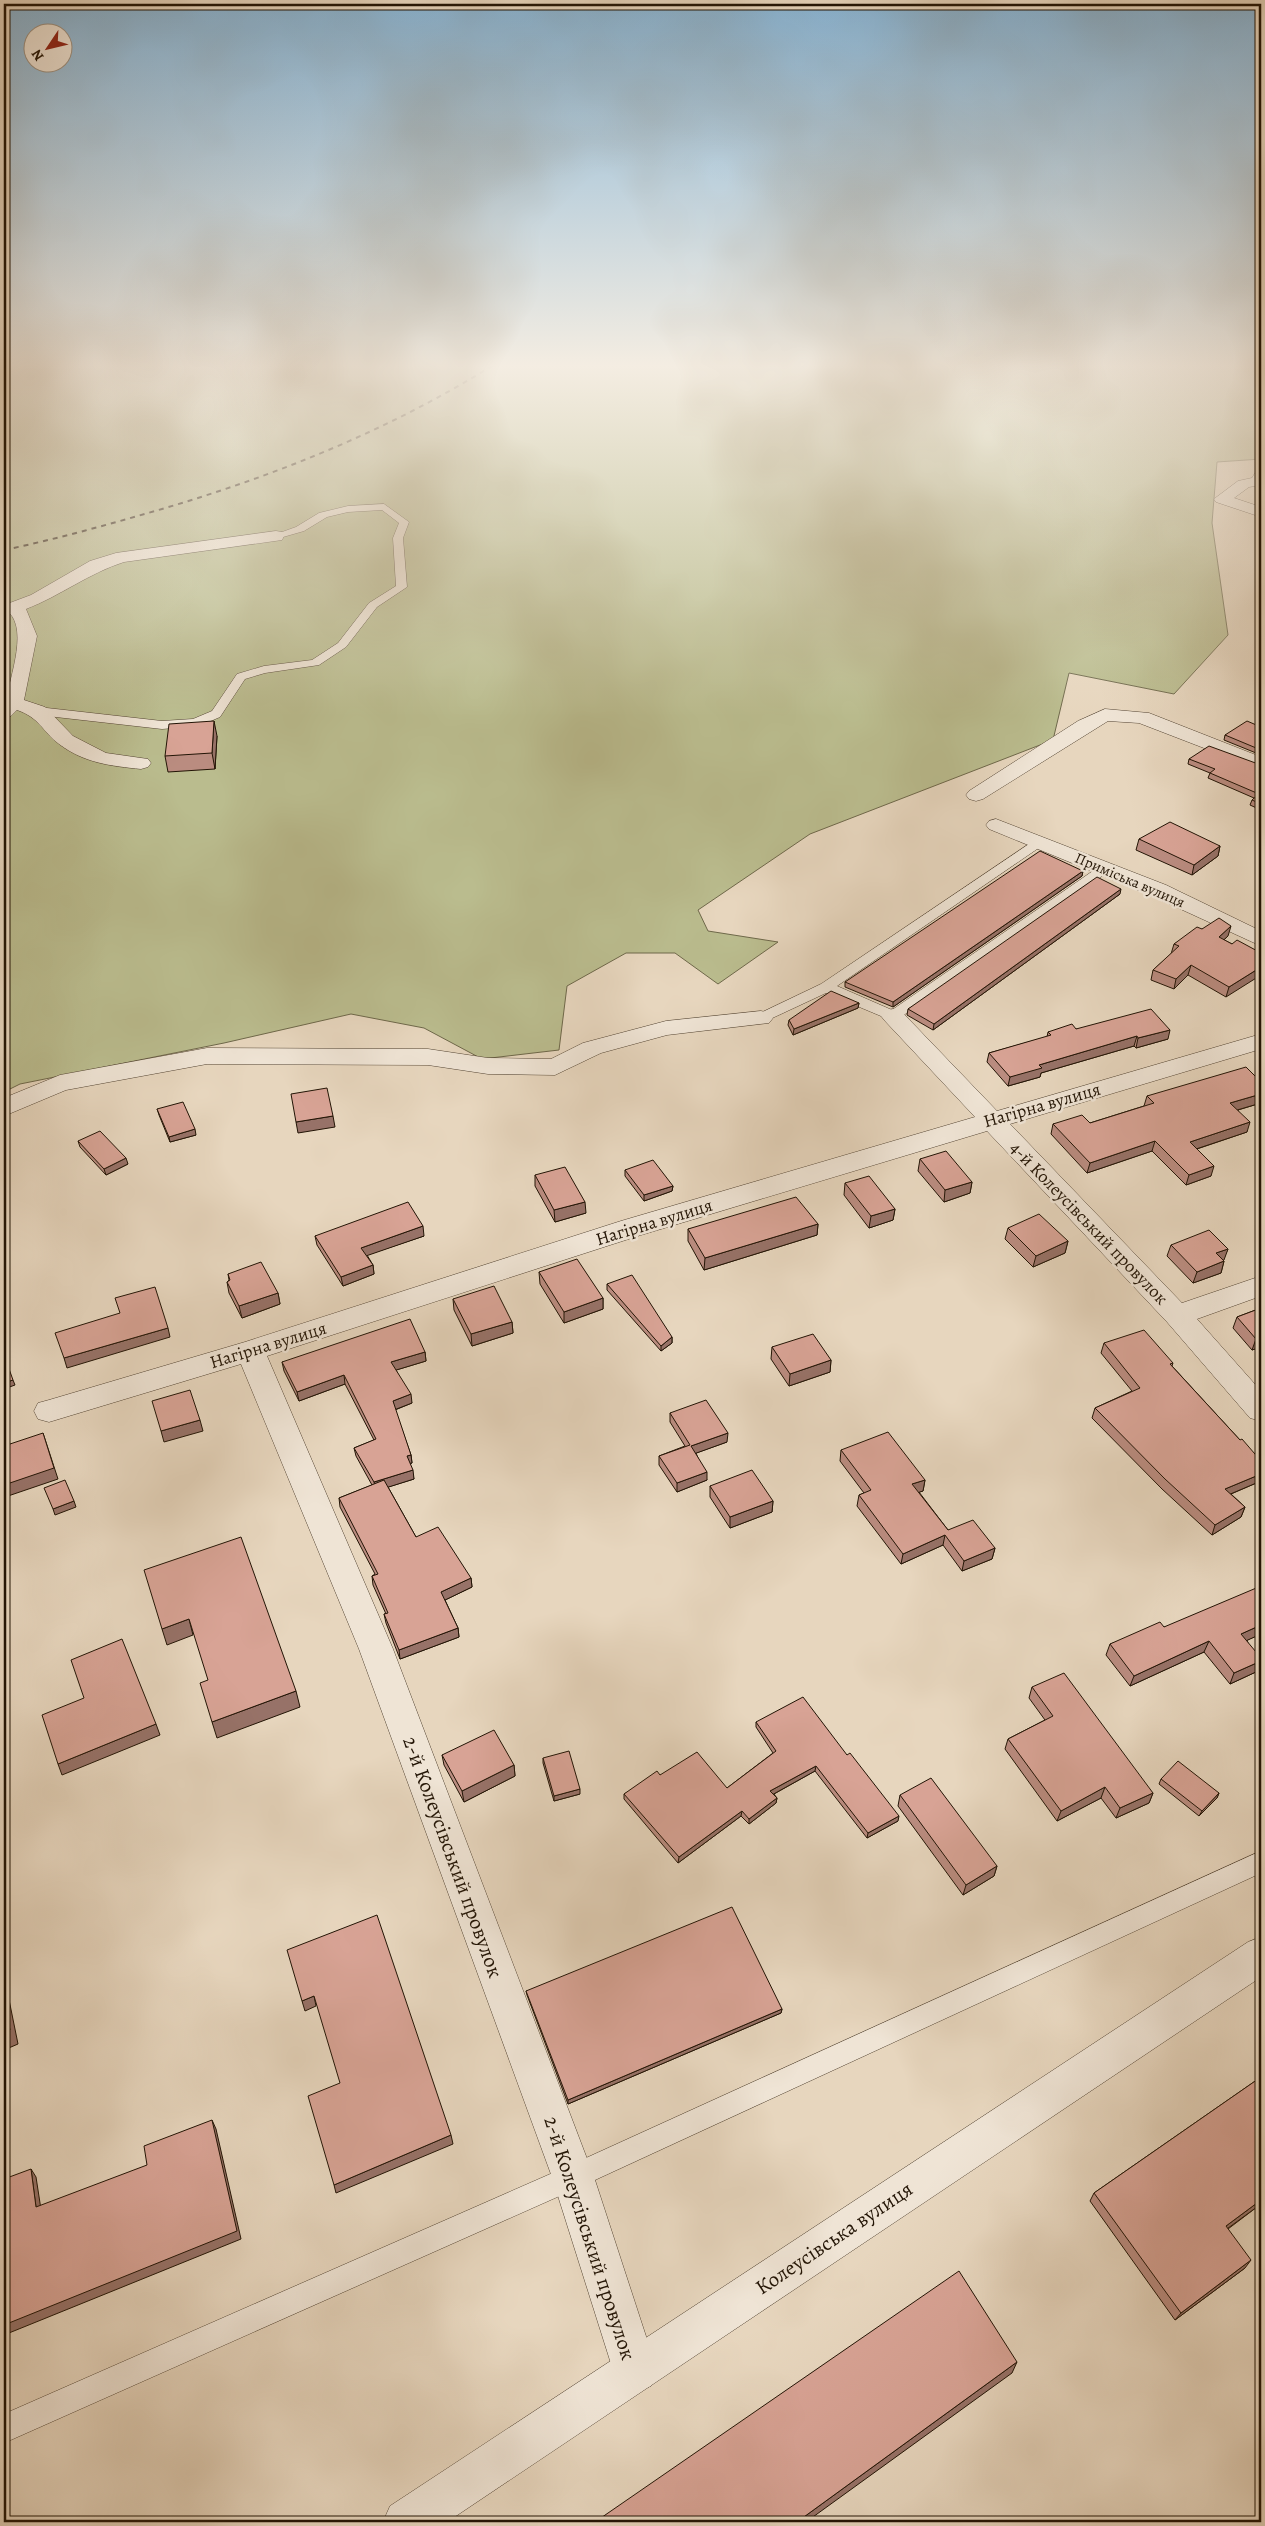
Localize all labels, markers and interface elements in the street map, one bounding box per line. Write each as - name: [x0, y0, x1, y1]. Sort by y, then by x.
- north arrow: [22, 22, 72, 72]
- text: N: [27, 46, 48, 65]
- street label: Приміська вулиця: [1072, 848, 1188, 912]
- street label: Нагірна вулиця: [981, 1077, 1103, 1133]
- street label: 4-й Колеусівський провулок: [1005, 1136, 1173, 1310]
- street label: Нагірна вулиця: [593, 1193, 715, 1251]
- street label: Нагірна вулиця: [207, 1316, 329, 1374]
- street label: 2-й Колеусівський провулок: [396, 1732, 510, 1982]
- street label: 2-й Колеусівський провулок: [537, 2112, 643, 2364]
- street label: Колеусівська вулиця: [750, 2175, 918, 2301]

